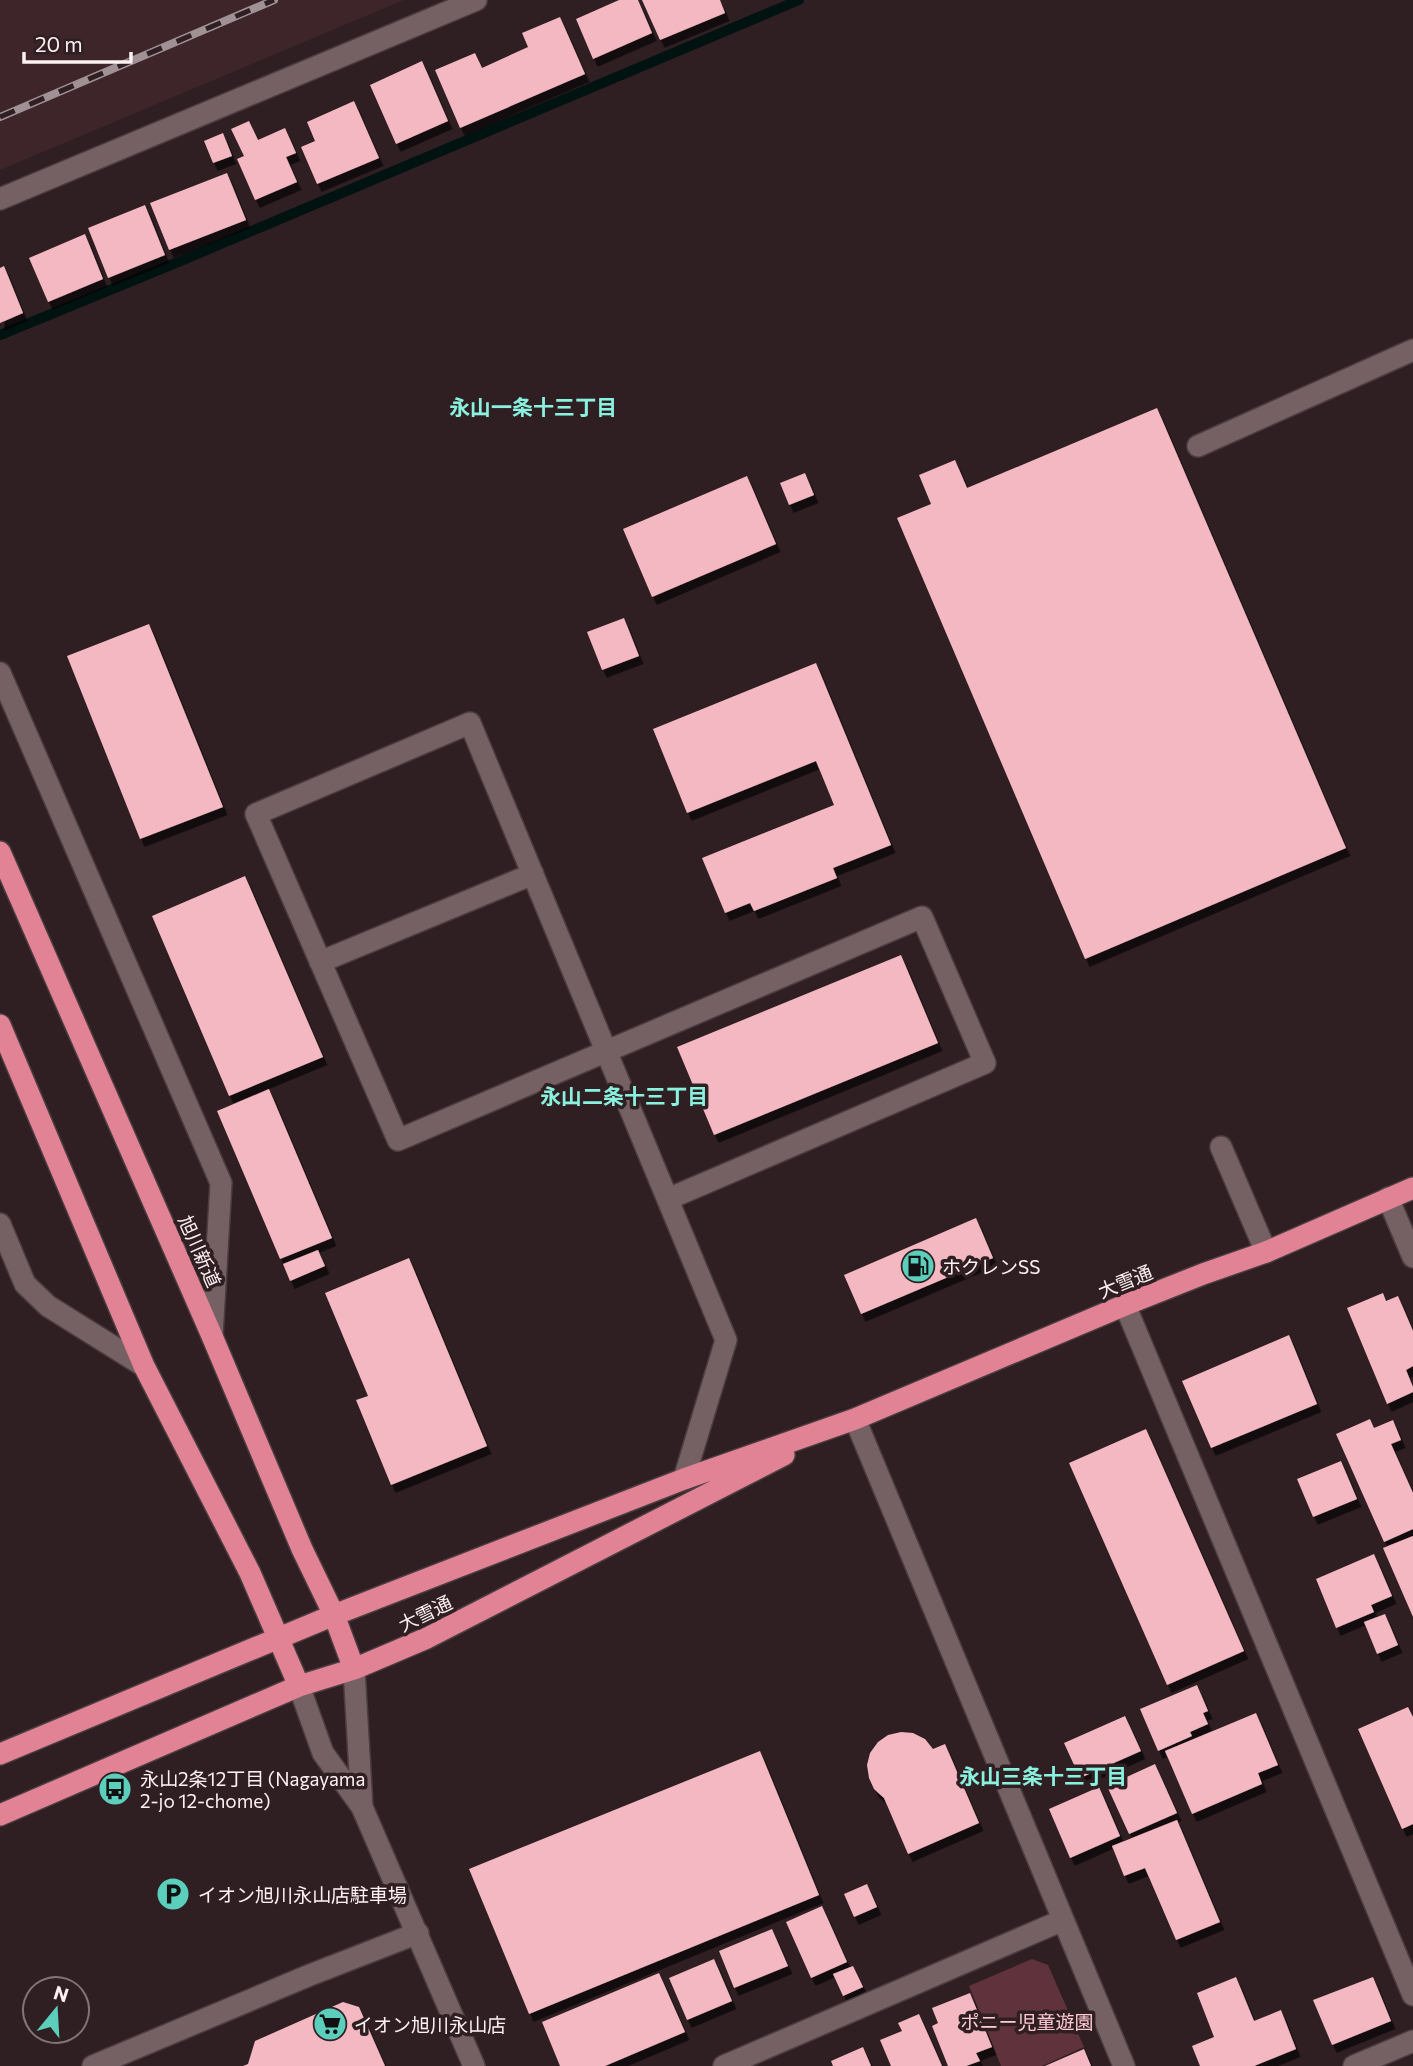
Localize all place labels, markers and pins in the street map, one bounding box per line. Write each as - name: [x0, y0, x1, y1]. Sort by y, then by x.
- fuel station icon: ホクレンSS: [899, 1247, 937, 1285]
- place label: ホクレンSS: [942, 1255, 1040, 1278]
- place label: 永山2条12丁目 (Nagayama 2-jo 12-chome): [140, 1767, 365, 1812]
- bus stop icon: 永山2条12丁目 (Nagayama 2-jo 12-chome): [96, 1770, 134, 1808]
- parking icon: イオン旭川永山店駐車場: [154, 1875, 192, 1913]
- place label: イオン旭川永山店駐車場: [198, 1883, 407, 1906]
- supermarket icon: イオン旭川永山店: [311, 2005, 349, 2043]
- place label: イオン旭川永山店: [354, 2013, 506, 2036]

